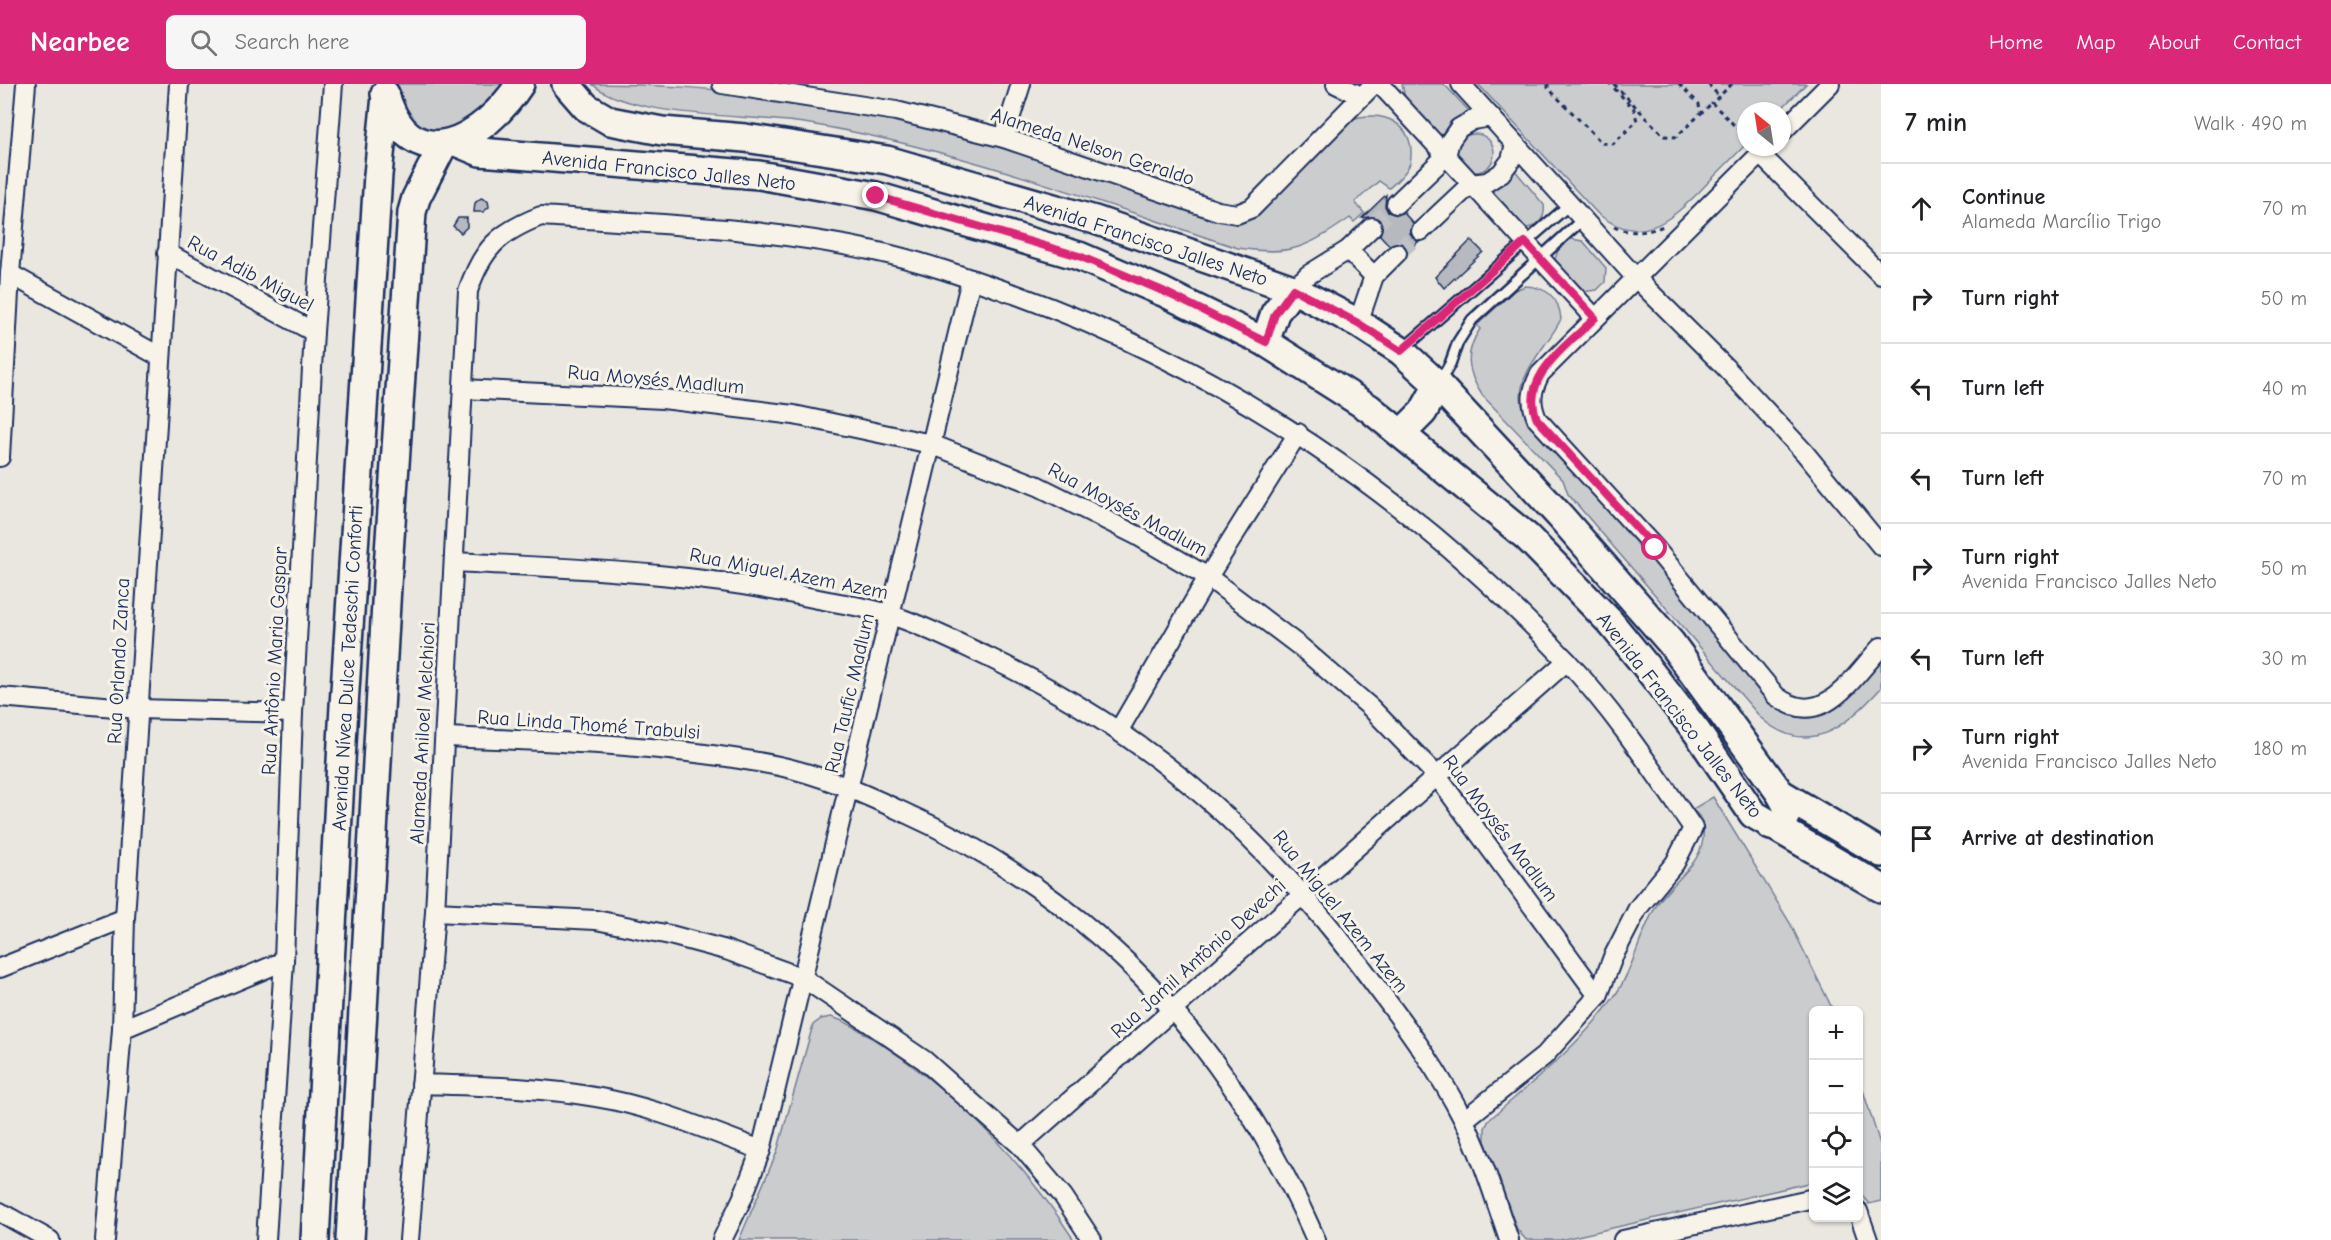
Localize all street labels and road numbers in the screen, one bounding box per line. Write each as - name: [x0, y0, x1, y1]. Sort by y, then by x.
- street label: Alameda Nelson Geraldo: [988, 103, 1197, 190]
- street label: Avenida Francisco Jalles Neto: [541, 146, 797, 195]
- street label: Avenida Francisco Jalles Neto: [1021, 190, 1271, 291]
- street label: Rua Adib Miguel: [184, 230, 318, 316]
- street label: Rua Moysés Madlum: [567, 360, 745, 399]
- street label: Rua Moysés Madlum: [1044, 458, 1211, 561]
- street label: Avenida Nívea Dulce Tedeschi Conforti: [327, 505, 368, 832]
- street label: Rua Miguel Azem Azem: [688, 543, 890, 604]
- street label: Rua Antônio Maria Gaspar: [257, 546, 292, 776]
- street label: Rua Orlando Zanca: [103, 577, 134, 745]
- street label: Avenida Francisco Jalles Neto: [1592, 608, 1767, 823]
- street label: Rua Taufic Madlum: [820, 611, 879, 775]
- street label: Alameda Aniloel Melchiori: [405, 621, 440, 845]
- street label: Rua Linda Thomé Trabulsi: [477, 705, 701, 744]
- street label: Rua Moysés Madlum: [1438, 751, 1563, 906]
- street label: Rua Miguel Azem Azem: [1268, 826, 1413, 997]
- street label: Rua Jamil Antônio Devechi: [1106, 874, 1291, 1043]

